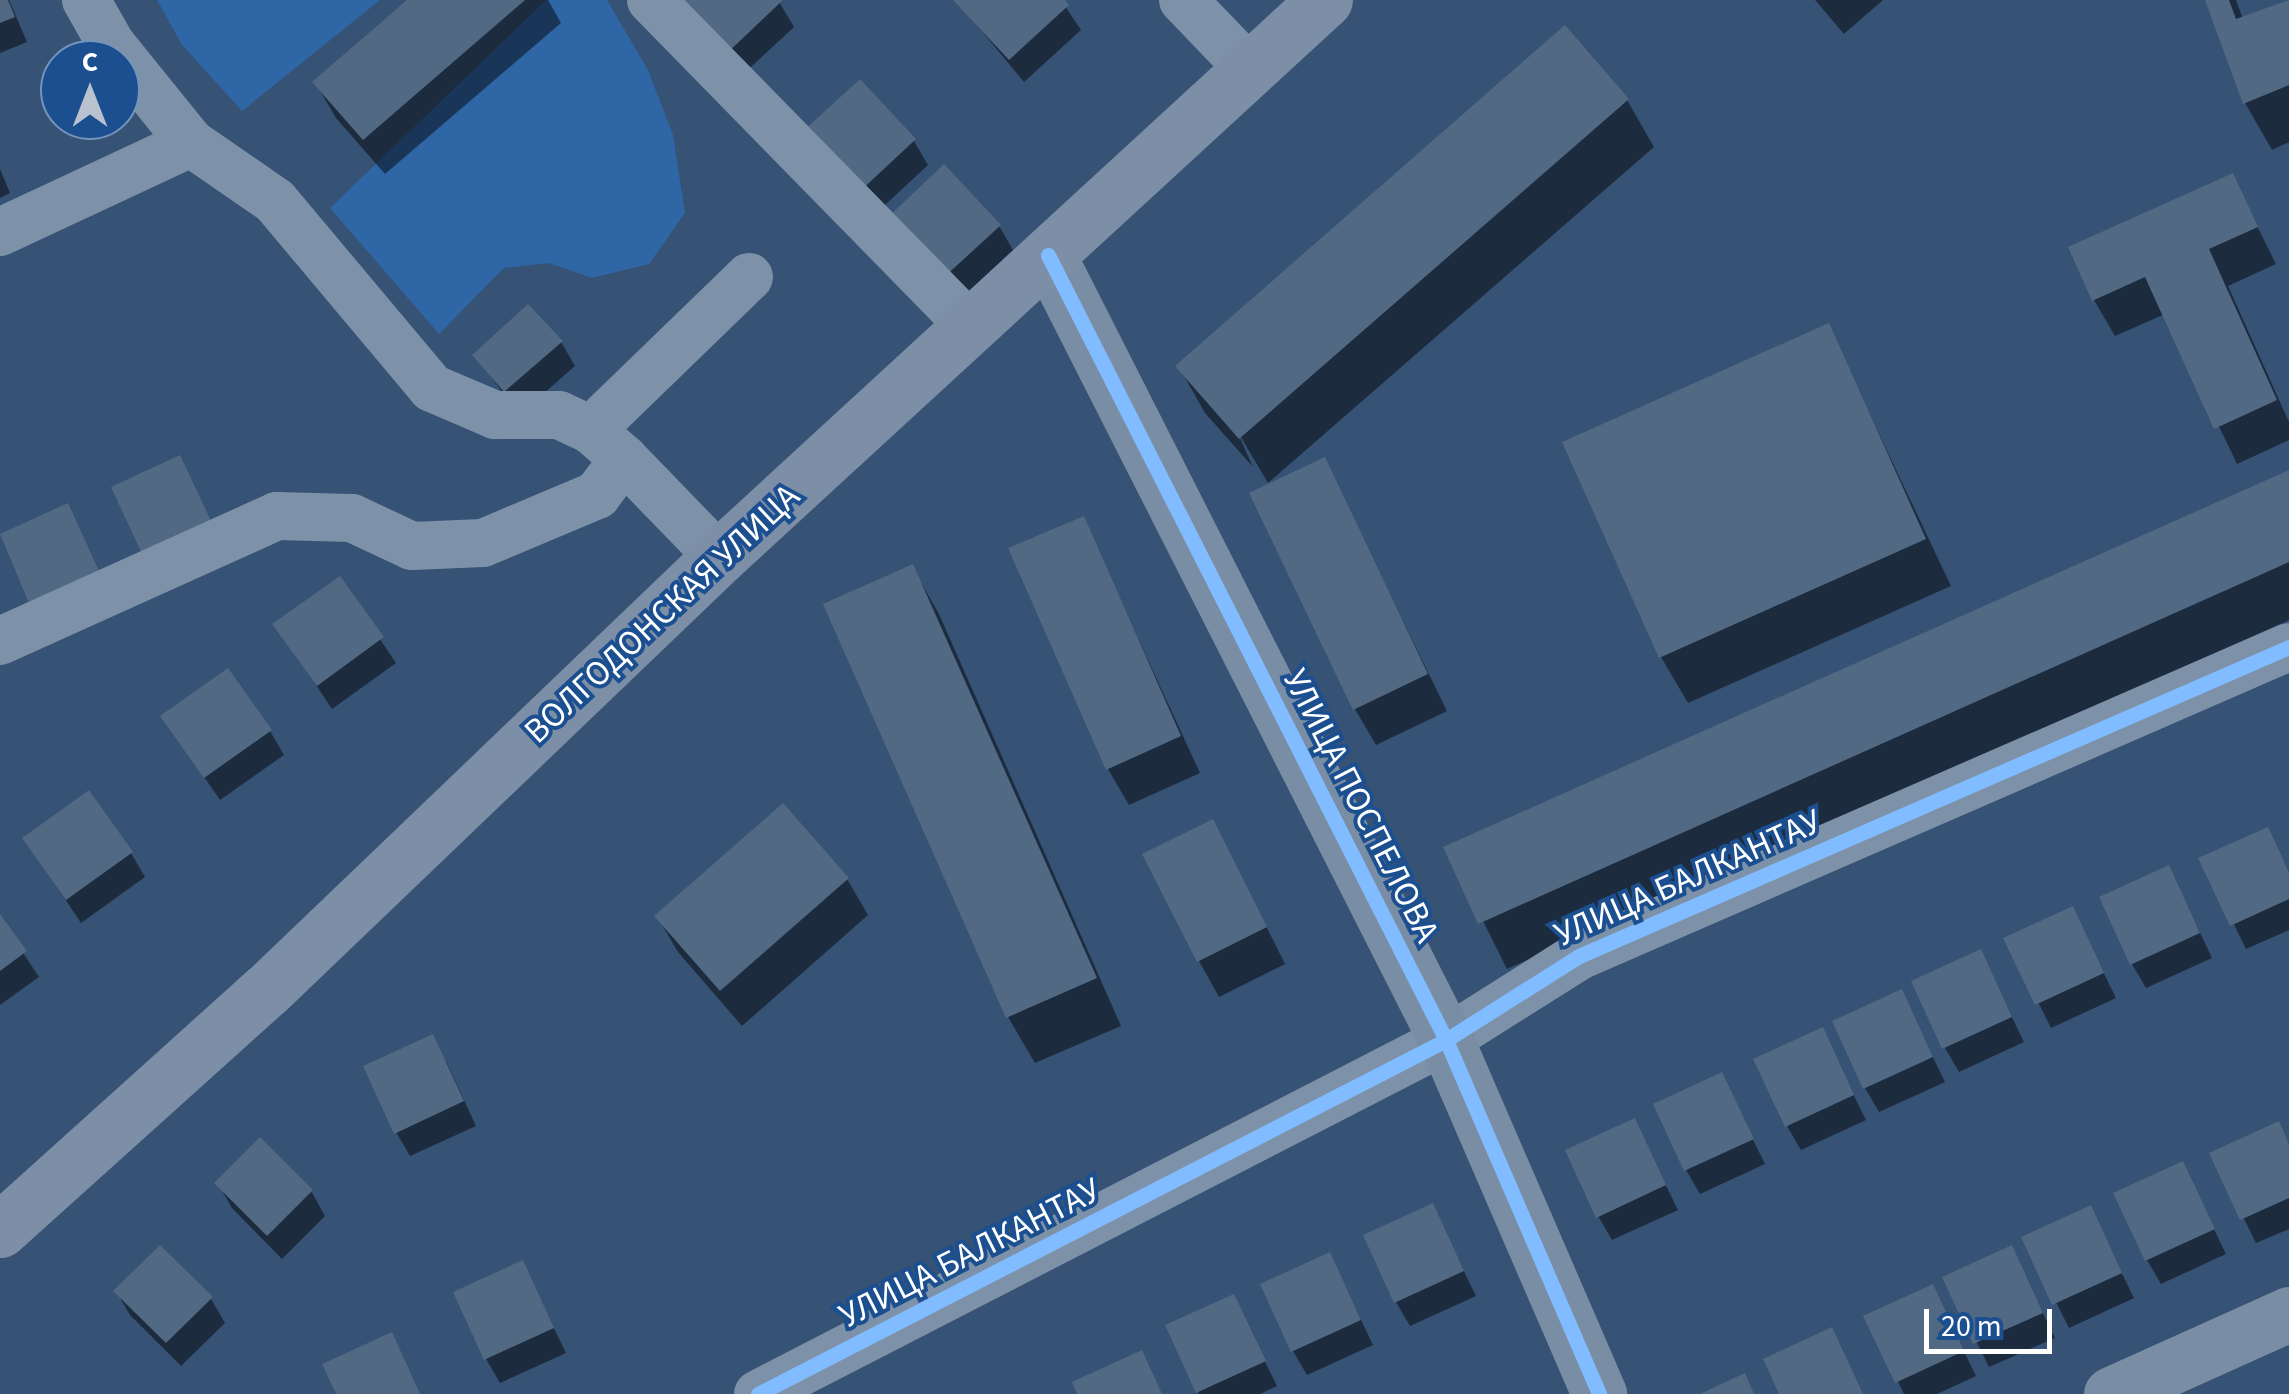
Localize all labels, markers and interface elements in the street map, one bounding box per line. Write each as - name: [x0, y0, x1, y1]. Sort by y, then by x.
- north arrow: [40, 40, 140, 140]
- text: С: [82, 42, 98, 82]
- street label: ВОЛГОДОНСКАЯ УЛИЦА: [516, 476, 808, 752]
- street label: УЛИЦА ПОСПЕЛОВА: [1274, 662, 1448, 950]
- street label: УЛИЦА БАЛКАНТАУ: [1548, 800, 1828, 956]
- street label: УЛИЦА БАЛКАНТАУ: [832, 1169, 1108, 1337]
- scale bar: [1929, 1289, 2056, 1351]
- text: 20 m: [1941, 1305, 2002, 1348]

